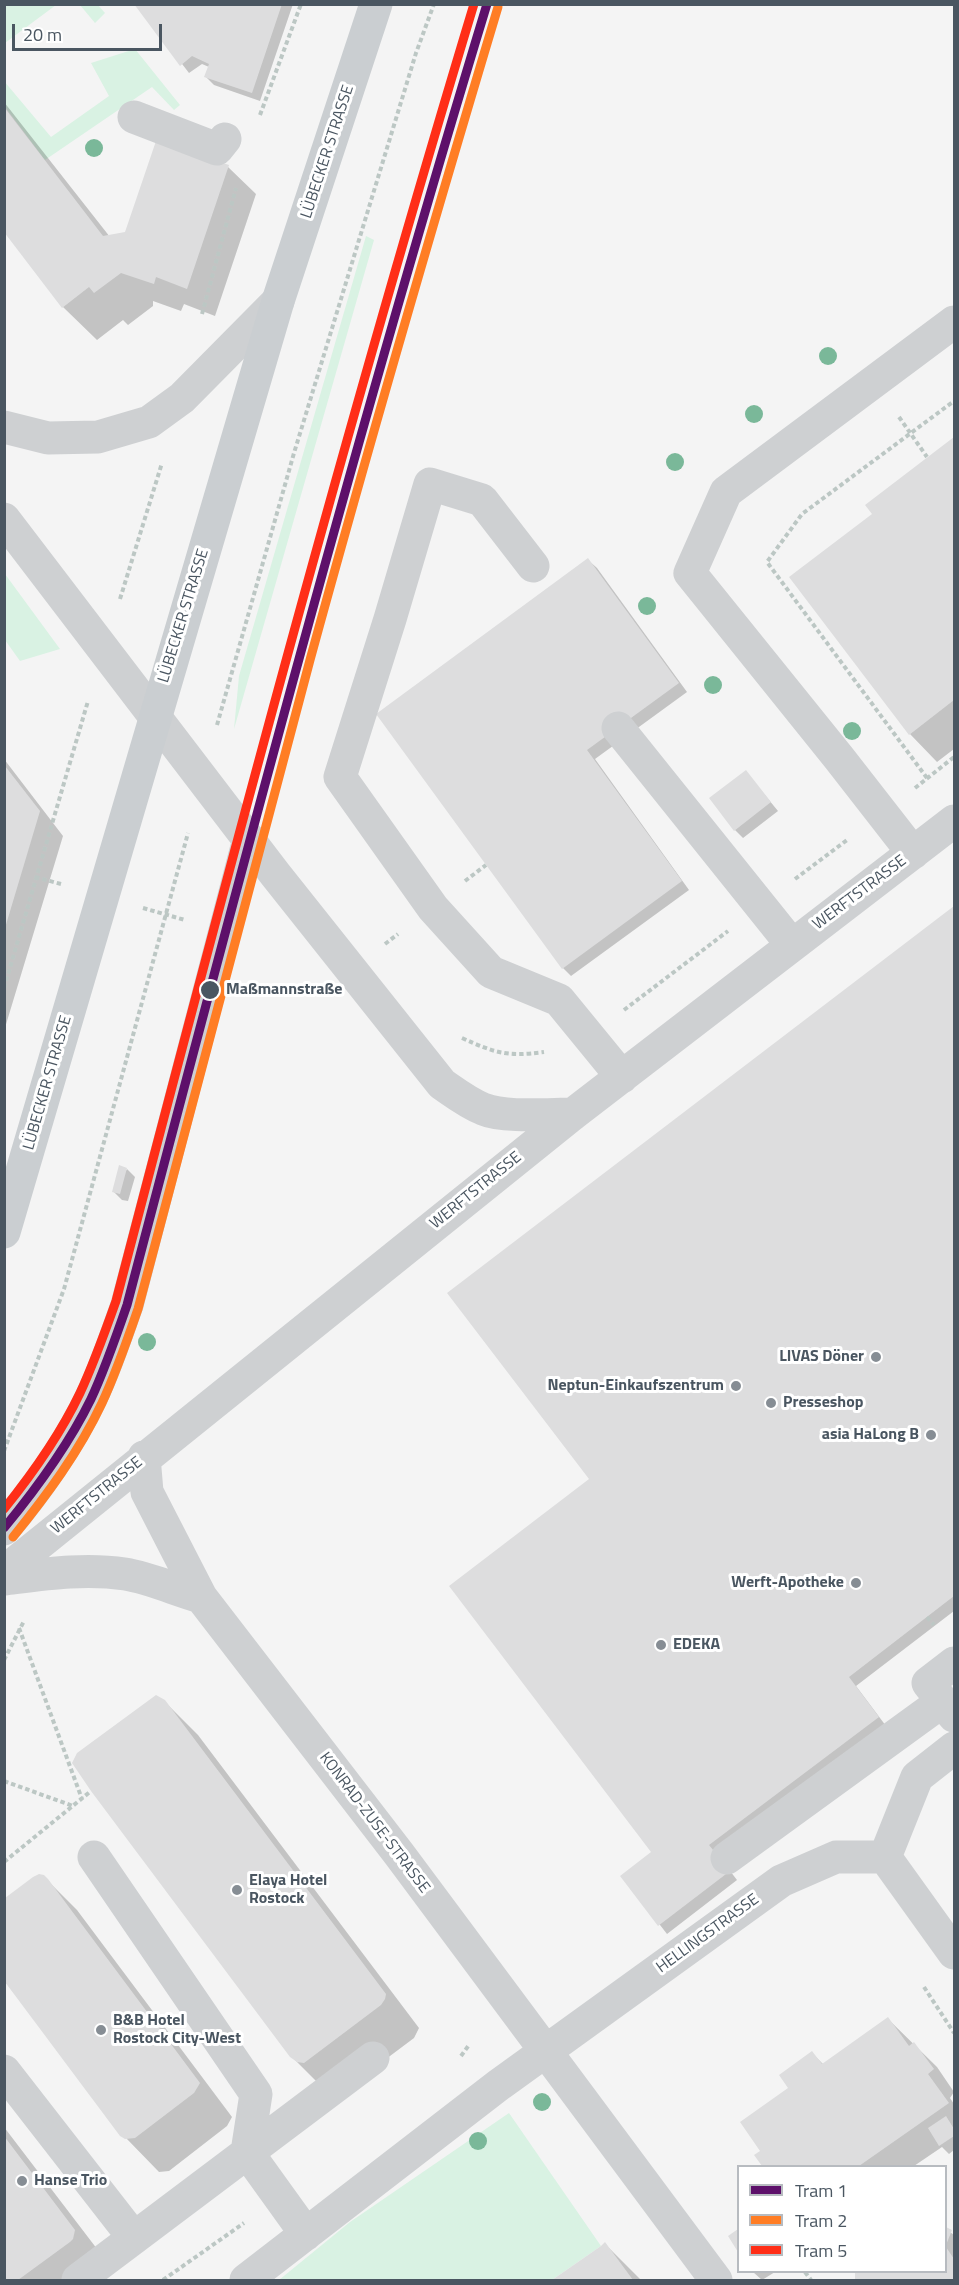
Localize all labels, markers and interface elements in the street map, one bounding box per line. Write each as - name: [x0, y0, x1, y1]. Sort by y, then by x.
- scale bar: [15, 12, 165, 50]
- text: 20 m: [23, 21, 62, 48]
- street label: LÜBECKER STRASSE: [297, 83, 359, 221]
- street label: LÜBECKER STRASSE: [155, 547, 213, 685]
- street label: WERFTSTRASSE: [809, 852, 911, 934]
- marker: Maßmannstraße: [199, 979, 221, 1001]
- place label: Maßmannstraße: [226, 980, 342, 1000]
- street label: LÜBECKER STRASSE: [20, 1014, 76, 1152]
- street label: WERFTSTRASSE: [426, 1148, 526, 1234]
- place label: LIVAS Döner: [779, 1347, 864, 1367]
- marker: LIVAS Döner: [869, 1350, 883, 1364]
- place label: Neptun-Einkaufszentrum: [547, 1376, 724, 1396]
- marker: Neptun-Einkaufszentrum: [729, 1379, 743, 1393]
- place label: Presseshop: [783, 1393, 863, 1413]
- marker: Presseshop: [764, 1396, 778, 1410]
- place label: asia HaLong B: [822, 1425, 919, 1445]
- marker: asia HaLong B: [924, 1428, 938, 1442]
- street label: WERFTSTRASSE: [47, 1453, 147, 1539]
- place label: Werft-Apotheke: [731, 1573, 844, 1593]
- marker: Werft-Apotheke: [849, 1576, 863, 1590]
- place label: EDEKA: [673, 1635, 720, 1655]
- marker: EDEKA: [654, 1638, 668, 1652]
- street label: KONRAD-ZUSE-STRASSE: [315, 1749, 433, 1897]
- place label: Elaya Hotel Rostock: [249, 1871, 327, 1909]
- marker: Elaya Hotel Rostock: [230, 1883, 244, 1897]
- street label: HELLINGSTRASSE: [653, 1890, 763, 1978]
- place label: B&B Hotel Rostock City-West: [113, 2011, 241, 2049]
- marker: B&B Hotel Rostock City-West: [94, 2023, 108, 2037]
- legend: [737, 2165, 947, 2273]
- place label: Hanse Trio: [34, 2171, 107, 2191]
- marker: Hanse Trio: [15, 2174, 29, 2188]
- text: Tram 1: [795, 2177, 847, 2204]
- text: Tram 2: [795, 2207, 847, 2234]
- text: Tram 5: [795, 2237, 847, 2264]

